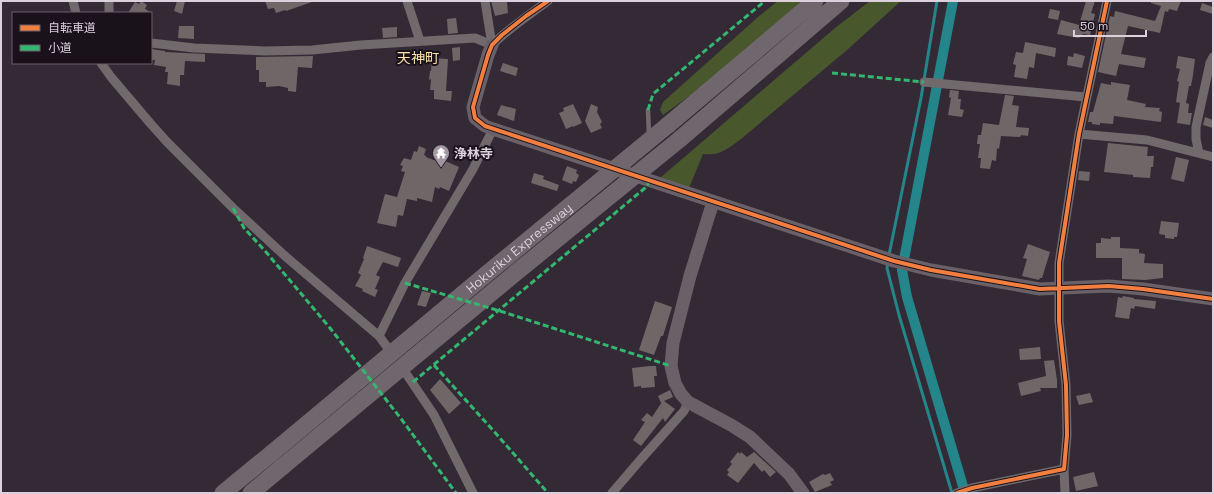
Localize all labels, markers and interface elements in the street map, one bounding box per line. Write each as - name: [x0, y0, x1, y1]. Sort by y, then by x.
- legend: [12, 12, 152, 64]
- scale bar: [1074, 12, 1146, 38]
- text: 50 m: [1080, 18, 1108, 34]
- text: 自転車道: [48, 20, 96, 36]
- text: 小道: [48, 40, 72, 56]
- district label: 天神町: [397, 49, 439, 67]
- temple icon: 浄林寺: [431, 143, 451, 168]
- place label: 浄林寺: [454, 145, 493, 162]
- street label: Hokuriku Expressway: [462, 199, 576, 297]

